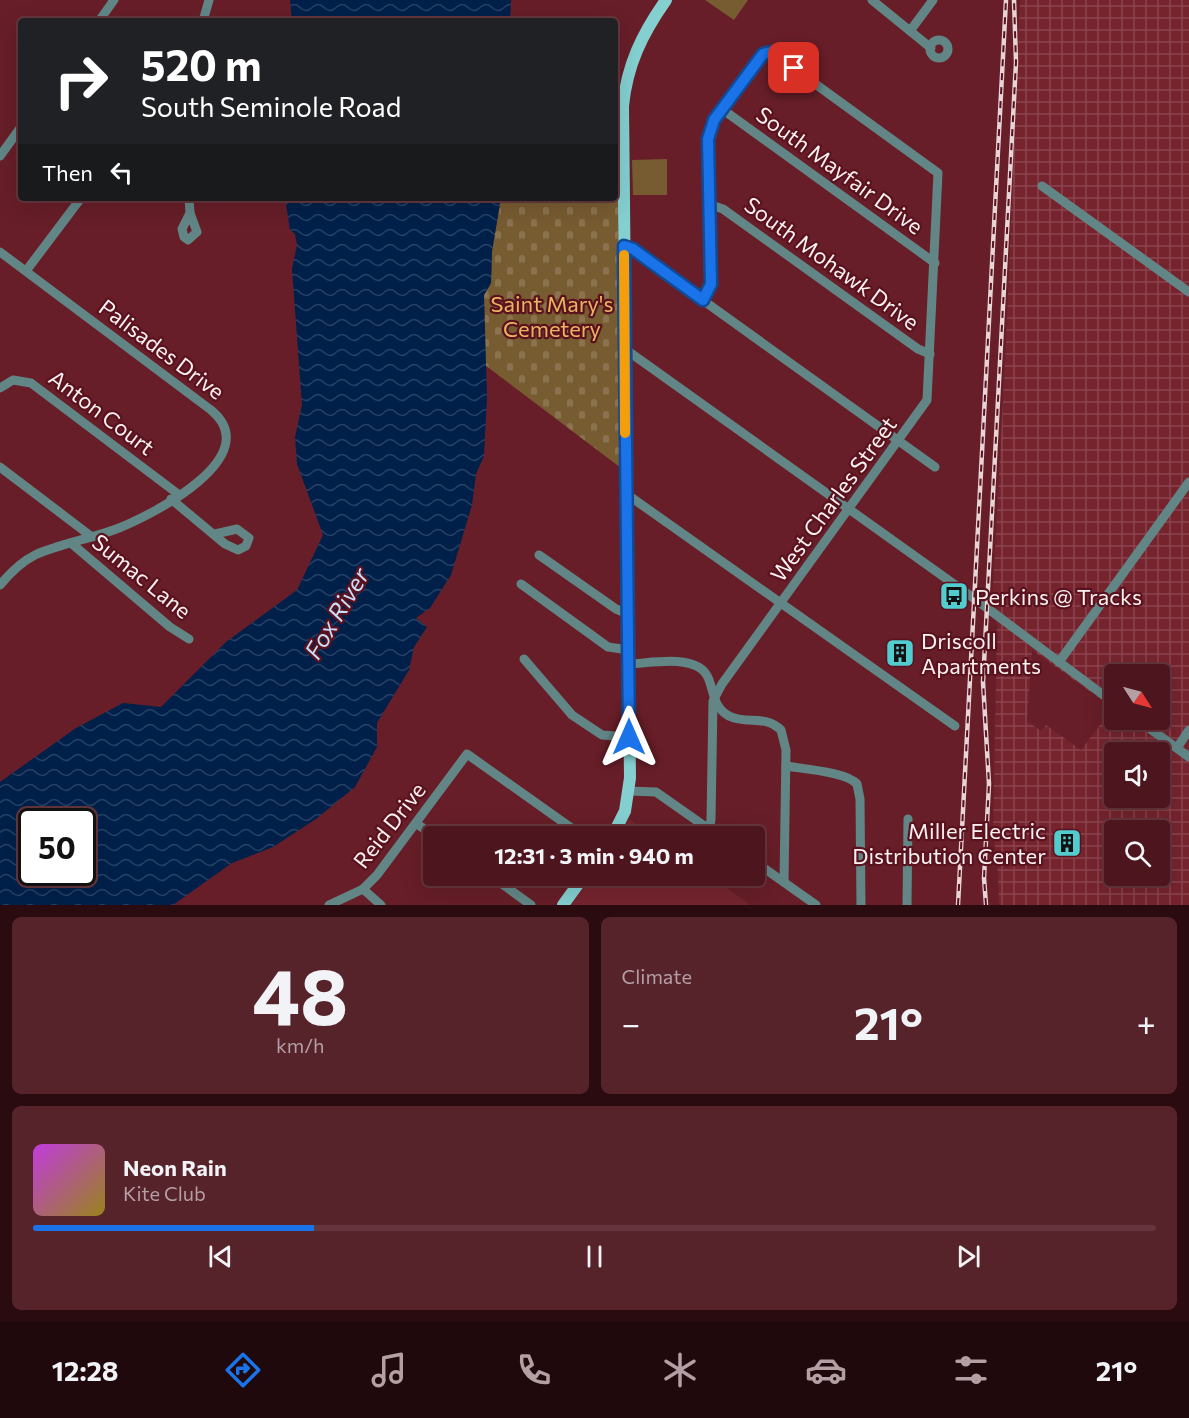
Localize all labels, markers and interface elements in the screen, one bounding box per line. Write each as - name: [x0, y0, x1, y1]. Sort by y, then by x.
- text: 520 m: [141, 38, 262, 90]
- icon: right: [42, 42, 120, 120]
- pin: [768, 42, 819, 93]
- icon: arrive: [777, 51, 810, 84]
- text: South Seminole Road: [141, 90, 401, 123]
- street label: South Mayfair Drive: [751, 100, 929, 240]
- icon: left: [105, 156, 138, 189]
- text: Then: [42, 159, 93, 186]
- street label: South Mohawk Drive: [739, 191, 925, 335]
- park label: Saint Mary's Cemetery: [491, 290, 613, 342]
- street label: Palisades Drive: [94, 293, 230, 405]
- street label: Anton Court: [44, 364, 160, 460]
- street label: West Charles Street: [764, 411, 902, 587]
- street label: Sumac Lane: [87, 528, 197, 624]
- water label: Fox River: [298, 561, 375, 664]
- bus stop icon: Perkins @ Tracks: [938, 580, 970, 612]
- place label: Perkins @ Tracks: [975, 583, 1142, 610]
- place label: Driscoll Apartments: [921, 627, 1041, 679]
- building icon: Driscoll Apartments: [884, 637, 916, 669]
- north arrow: [1104, 664, 1170, 730]
- map controls: [1104, 664, 1170, 886]
- position arrow: [597, 705, 661, 769]
- button: sound: [1104, 742, 1170, 808]
- street label: Reid Drive: [347, 777, 431, 873]
- speed limit sign: 50: [18, 808, 96, 886]
- place label: Miller Electric Distribution Center: [852, 817, 1046, 869]
- button: search: [1104, 820, 1170, 886]
- building icon: Miller Electric Distribution Center: [1051, 827, 1083, 859]
- text: 12:31 · 3 min · 940 m: [494, 842, 694, 869]
- text: 48: [252, 946, 348, 1041]
- text: Climate: [622, 964, 692, 988]
- text: 21°: [854, 994, 923, 1049]
- text: −: [622, 1002, 640, 1043]
- text: +: [1137, 1002, 1156, 1043]
- text: km/h: [276, 1033, 325, 1057]
- text: Neon Rain: [123, 1154, 227, 1181]
- text: Kite Club: [123, 1181, 206, 1205]
- icon: previous: [204, 1240, 237, 1273]
- icon: pause: [578, 1240, 611, 1273]
- icon: next: [952, 1240, 985, 1273]
- icon: directions: [222, 1349, 264, 1391]
- icon: music: [368, 1349, 410, 1391]
- icon: phone: [513, 1349, 555, 1391]
- icon: climate: [659, 1349, 701, 1391]
- icon: car: [805, 1349, 847, 1391]
- icon: filters: [950, 1349, 992, 1391]
- text: 12:28: [52, 1354, 118, 1387]
- text: 21°: [1096, 1354, 1137, 1387]

